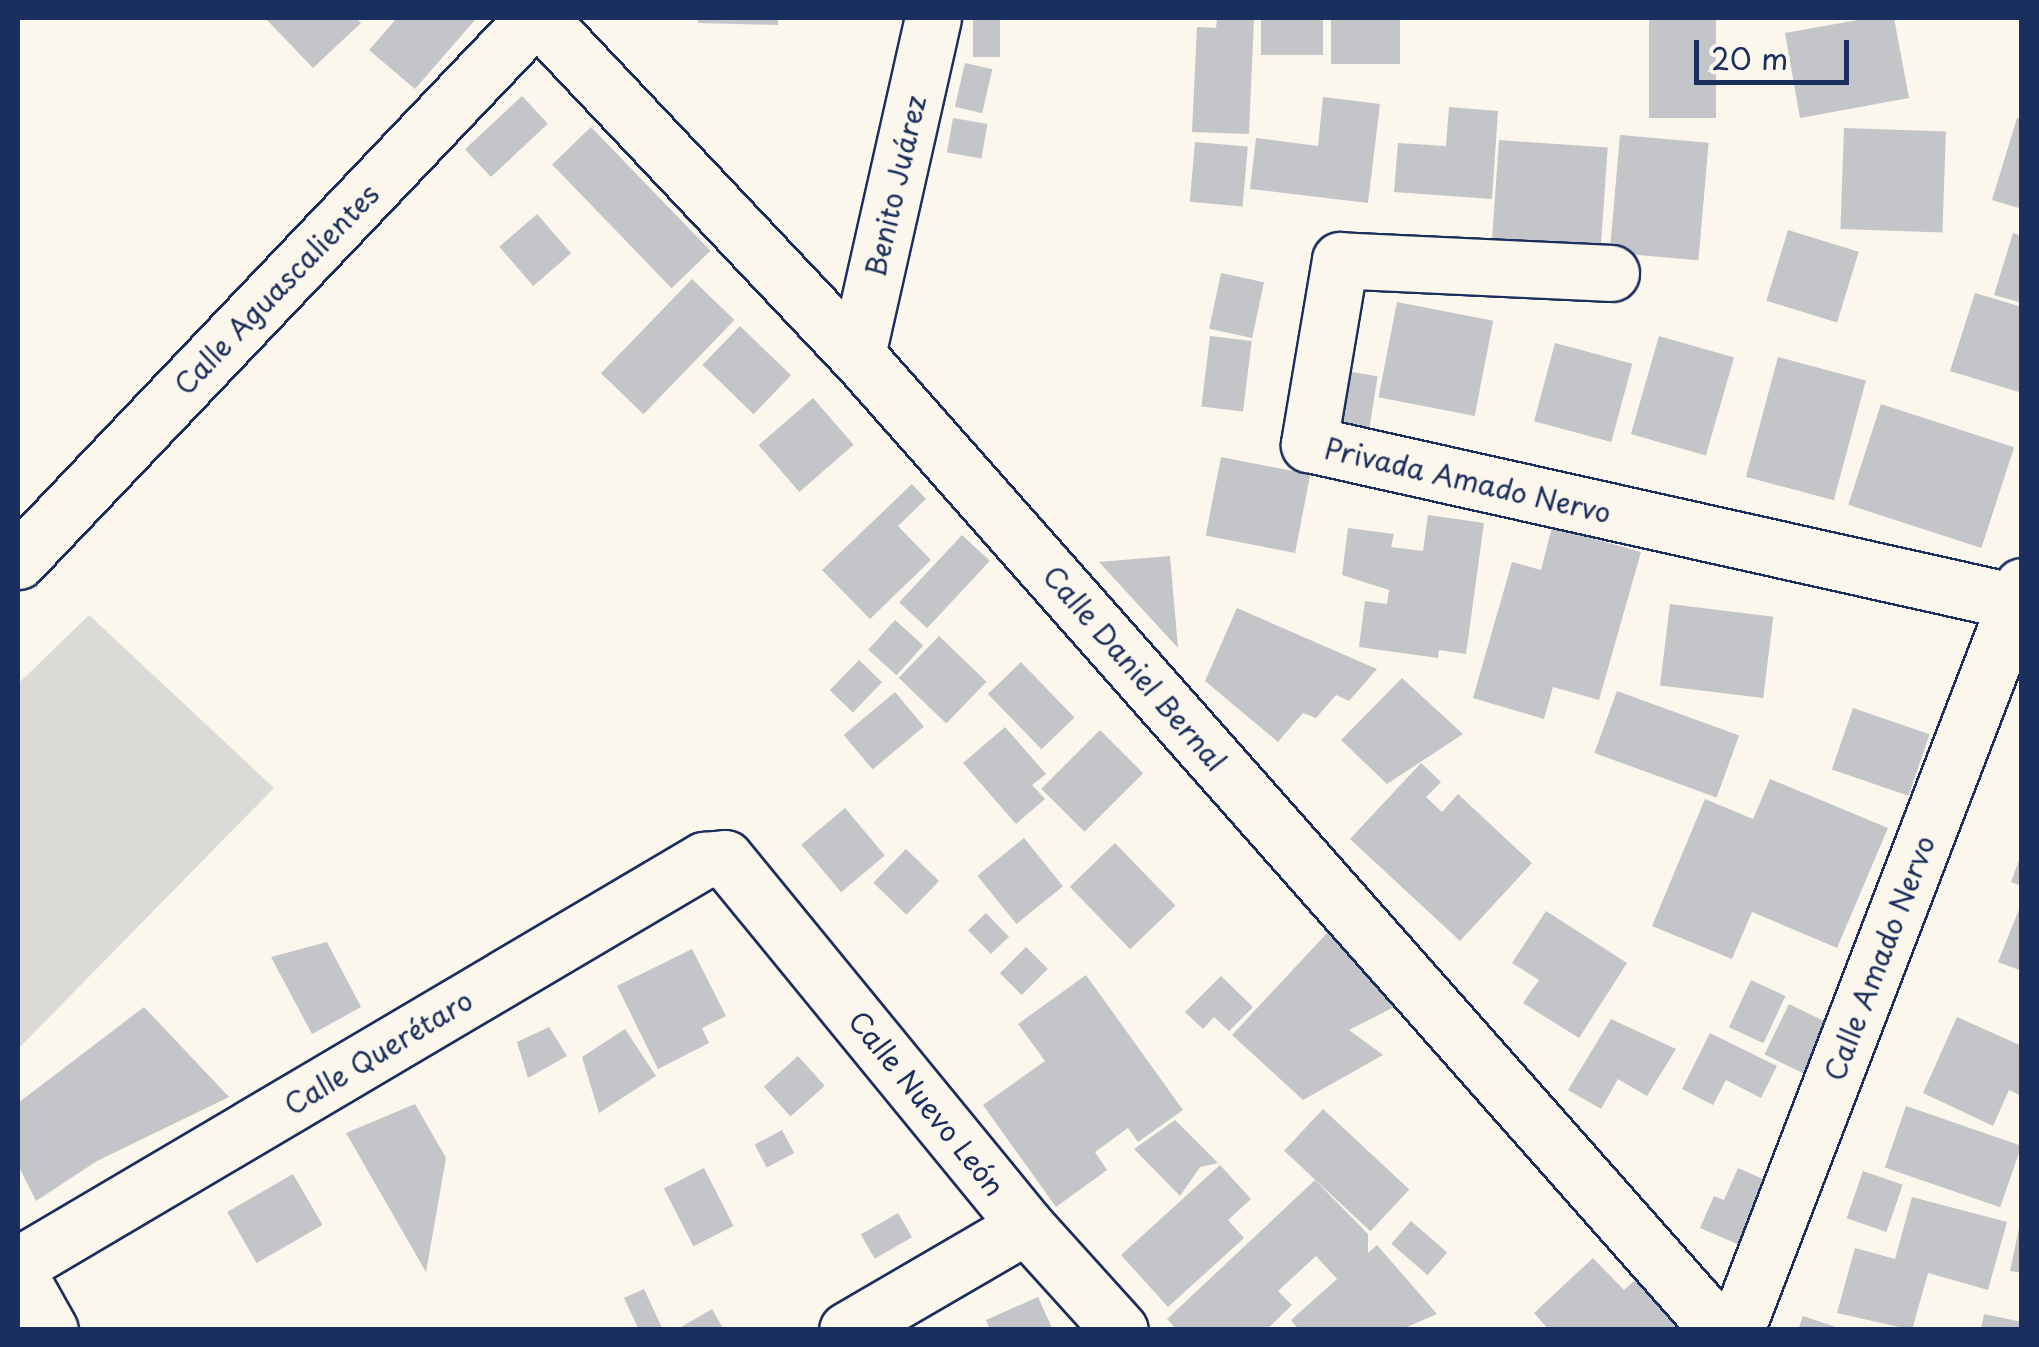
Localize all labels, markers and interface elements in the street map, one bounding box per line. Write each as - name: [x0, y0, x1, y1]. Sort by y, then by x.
- scale bar: [1699, 20, 1854, 82]
- text: 20 m: [1711, 35, 1788, 80]
- street label: Benito Juárez: [858, 92, 932, 280]
- street label: Calle Aguascalientes: [167, 177, 385, 401]
- street label: Privada Amado Nervo: [1321, 431, 1615, 529]
- street label: Calle Daniel Bernal: [1036, 558, 1234, 778]
- street label: Calle Amado Nervo: [1817, 831, 1941, 1085]
- street label: Calle Querétaro: [277, 982, 479, 1122]
- street label: Calle Nuevo León: [841, 1003, 1013, 1203]

